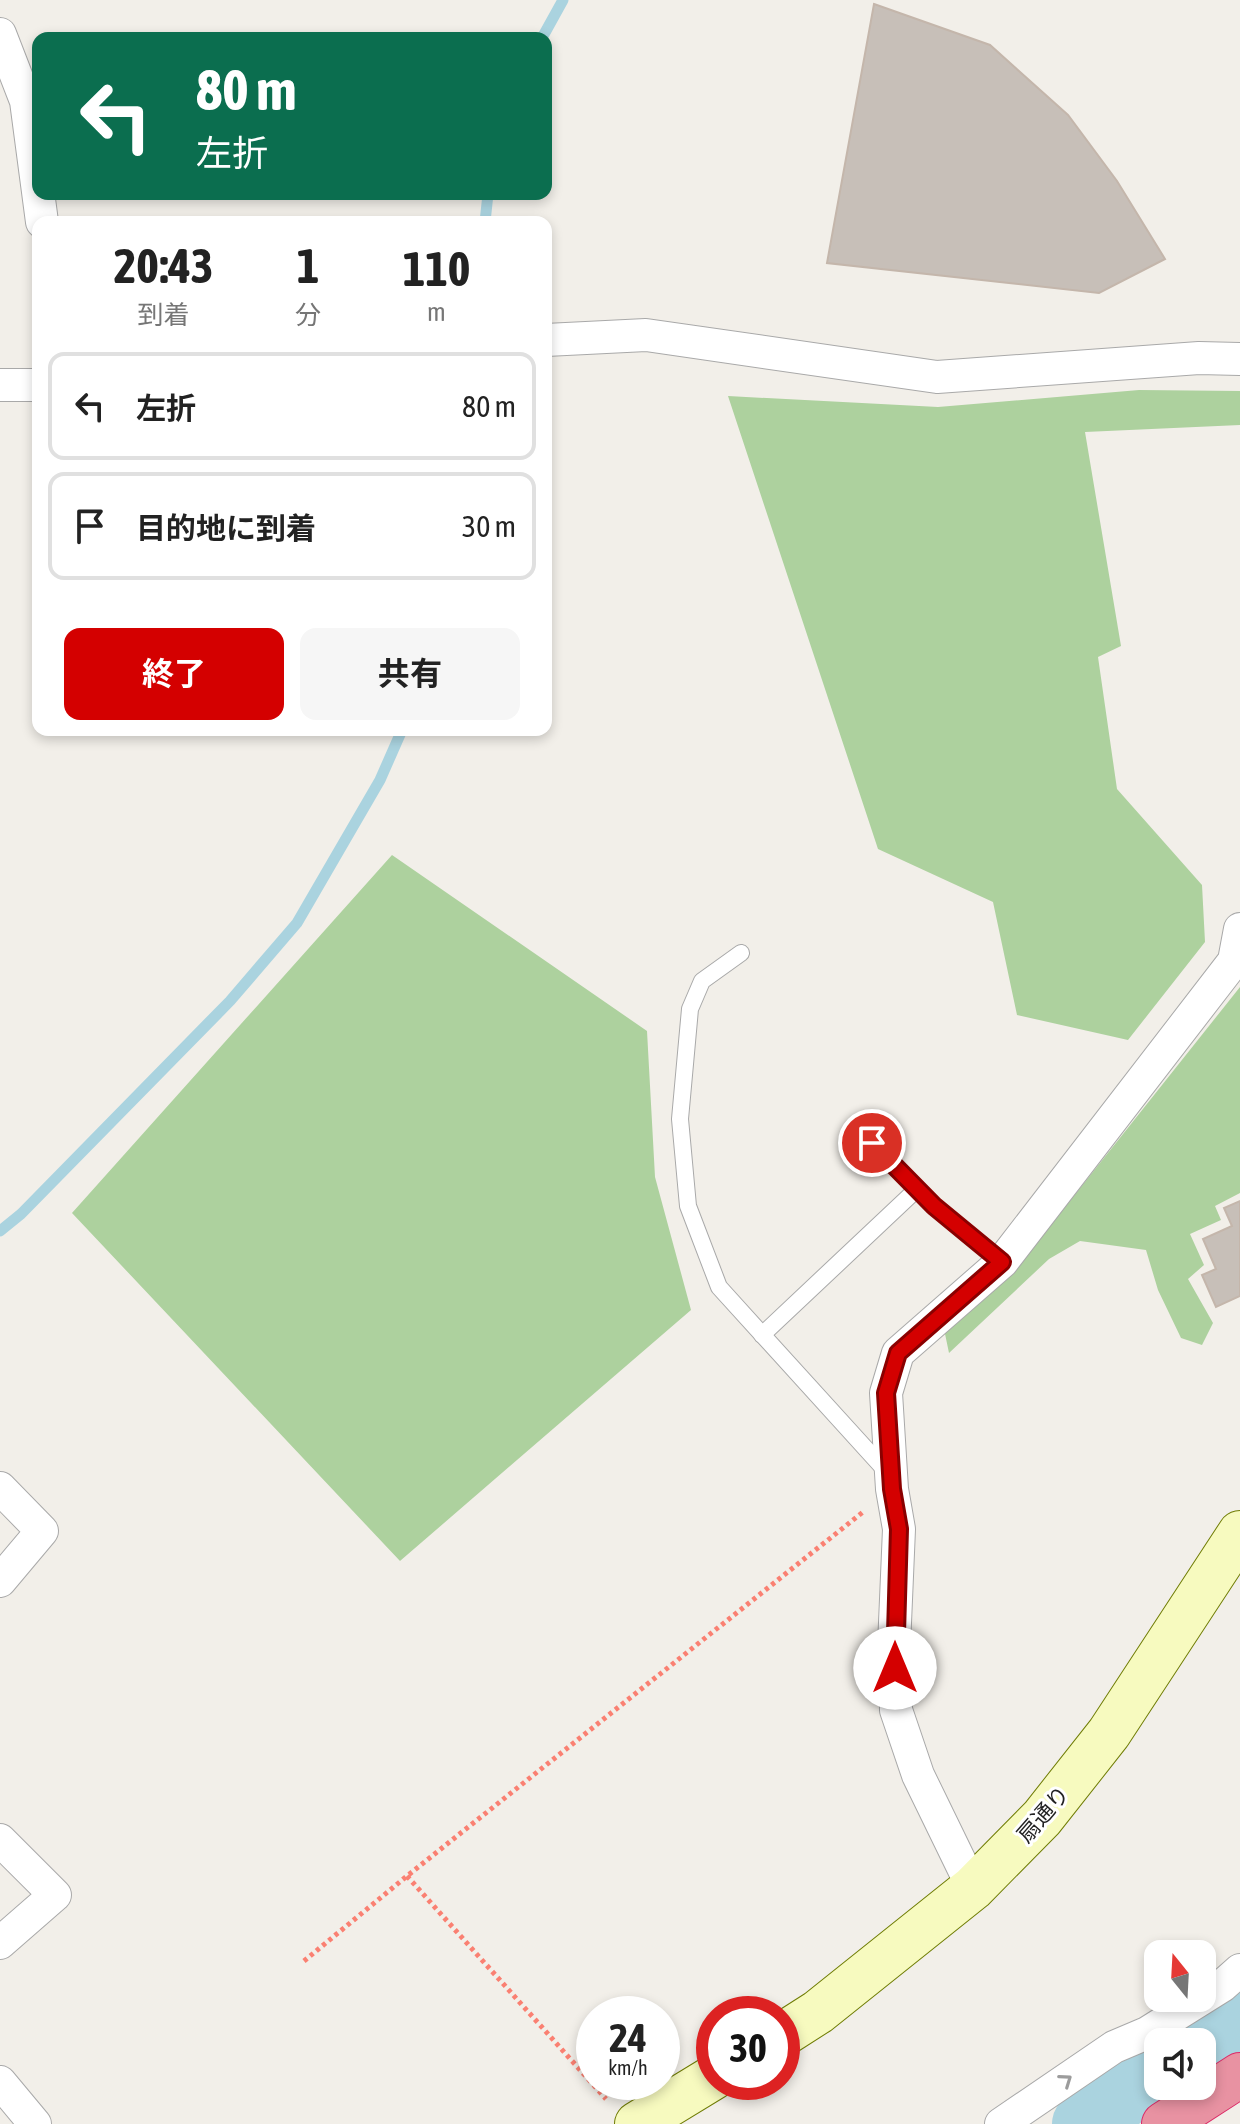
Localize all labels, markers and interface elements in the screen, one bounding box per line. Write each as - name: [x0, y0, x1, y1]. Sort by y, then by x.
- text: 80 m: [196, 58, 297, 122]
- icon: left: [64, 64, 168, 168]
- text: 左折: [196, 132, 268, 174]
- text: 20:43: [114, 238, 213, 293]
- text: 1: [297, 238, 319, 293]
- text: 110: [403, 241, 470, 296]
- text: m: [427, 297, 446, 327]
- text: 到着: [137, 300, 190, 330]
- text: 分: [295, 300, 321, 330]
- icon: left: [68, 384, 112, 428]
- text: 80 m: [462, 389, 516, 423]
- text: 左折: [136, 391, 196, 425]
- icon: arrive: [68, 504, 112, 548]
- text: 30 m: [462, 509, 516, 543]
- text: 目的地に到着: [136, 511, 316, 545]
- button: 終了: [64, 628, 284, 720]
- button: 共有: [300, 628, 520, 720]
- pin: [838, 1109, 906, 1177]
- icon: arrive: [850, 1121, 894, 1165]
- position arrow: [853, 1626, 937, 1710]
- street label: 扇通り: [1012, 1781, 1074, 1847]
- north arrow: [1144, 1940, 1216, 2012]
- map controls: [1144, 1940, 1216, 2100]
- speed limit sign: 30: [696, 1996, 800, 2100]
- text: 24: [609, 2015, 647, 2060]
- button: sound: [1144, 2028, 1216, 2100]
- text: km/h: [608, 2056, 648, 2079]
- one-way arrow: [1057, 2075, 1071, 2090]

